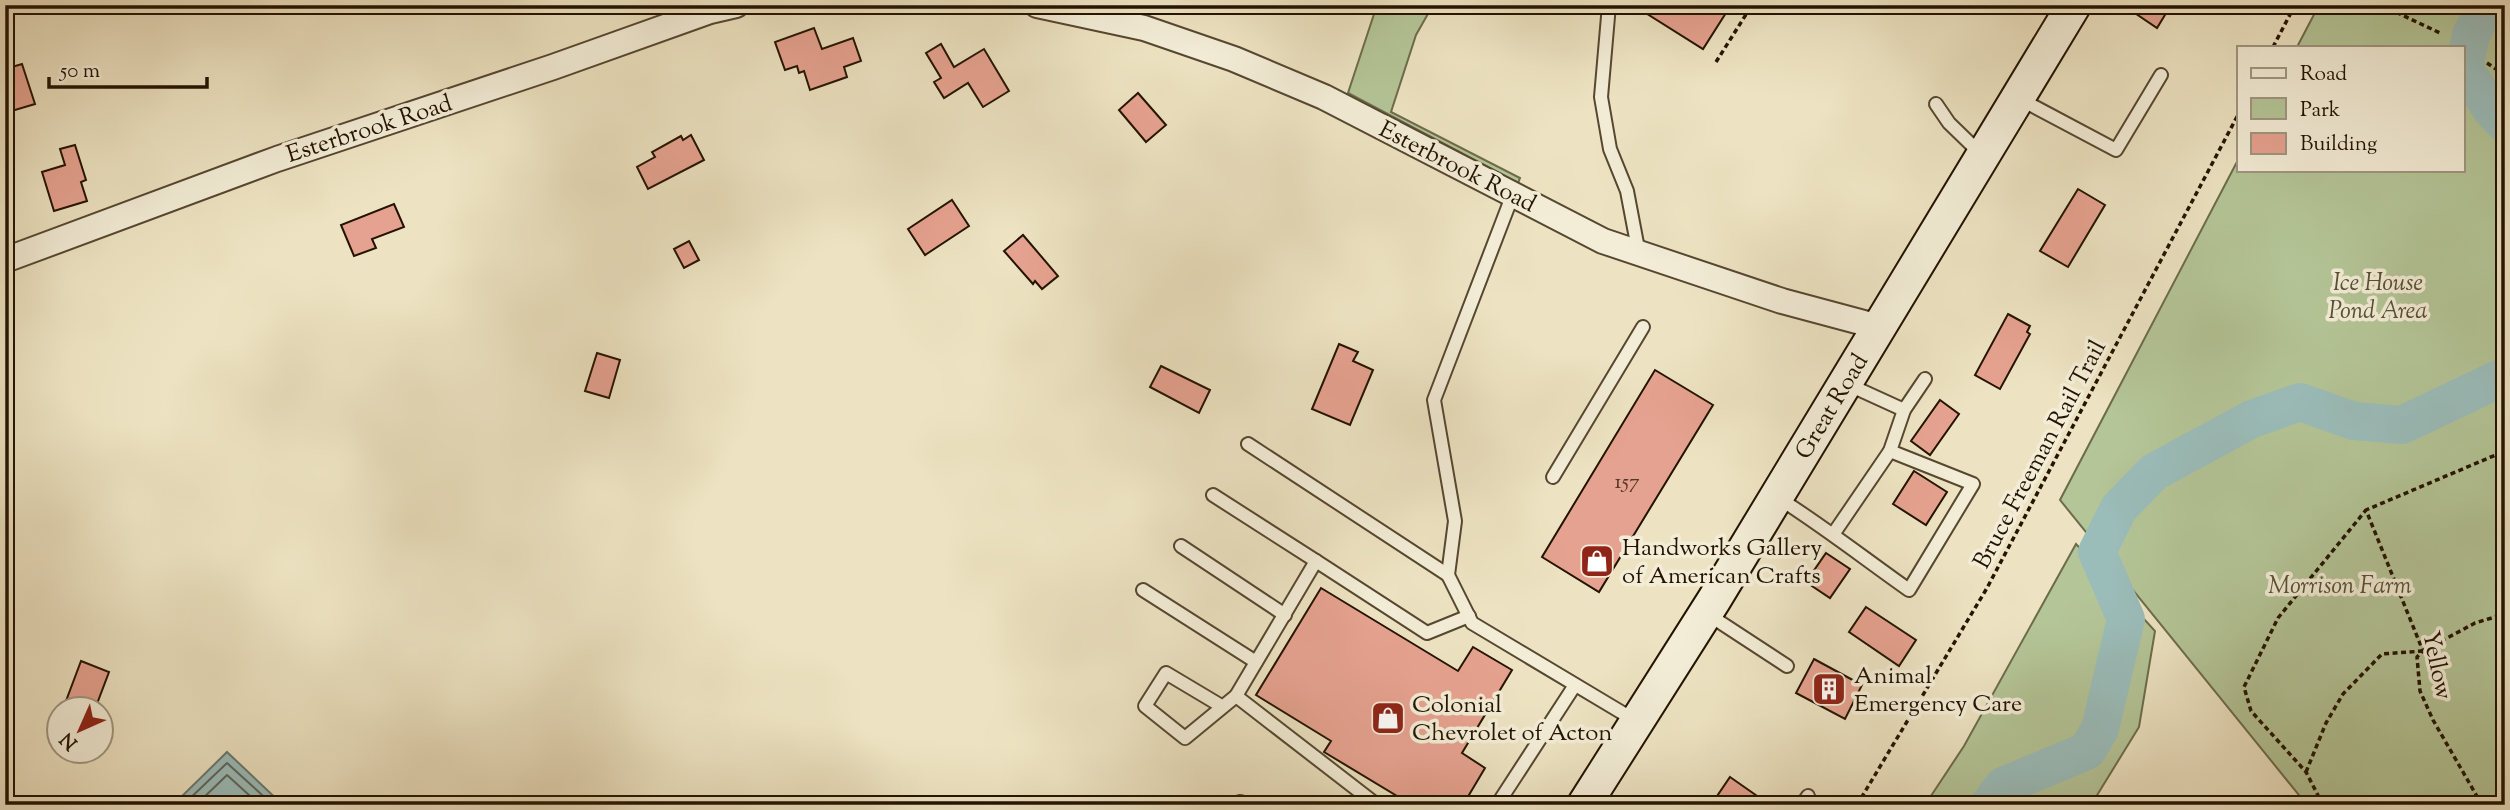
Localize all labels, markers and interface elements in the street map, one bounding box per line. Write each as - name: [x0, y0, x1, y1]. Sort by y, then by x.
- scale bar: [49, 46, 206, 90]
- legend: [2237, 46, 2464, 172]
- text: 50 m: [59, 57, 100, 87]
- text: Road: [2300, 60, 2347, 90]
- street label: Esterbrook Road: [282, 87, 457, 173]
- text: Park: [2300, 96, 2341, 126]
- street label: Esterbrook Road: [1373, 113, 1542, 222]
- text: Building: [2300, 130, 2377, 160]
- park label: Ice House Pond Area: [2329, 267, 2427, 329]
- street label: Bruce Freeman Rail Trail: [1966, 334, 2116, 575]
- street label: Great Road: [1788, 347, 1878, 466]
- house number: 157: [1615, 468, 1640, 498]
- place label: Handworks Gallery of American Crafts: [1622, 532, 1822, 594]
- shop icon: Handworks Gallery of American Crafts: [1578, 542, 1616, 580]
- park label: Morrison Farm: [2268, 570, 2412, 604]
- street label: Yellow: [2412, 628, 2460, 703]
- place label: Animal Emergency Care: [1854, 660, 2022, 722]
- building icon: Animal Emergency Care: [1810, 670, 1848, 708]
- place label: Colonial Chevrolet of Acton: [1412, 689, 1613, 751]
- north arrow: [46, 694, 116, 764]
- shop icon: Colonial Chevrolet of Acton: [1369, 699, 1407, 737]
- text: N: [55, 725, 85, 755]

